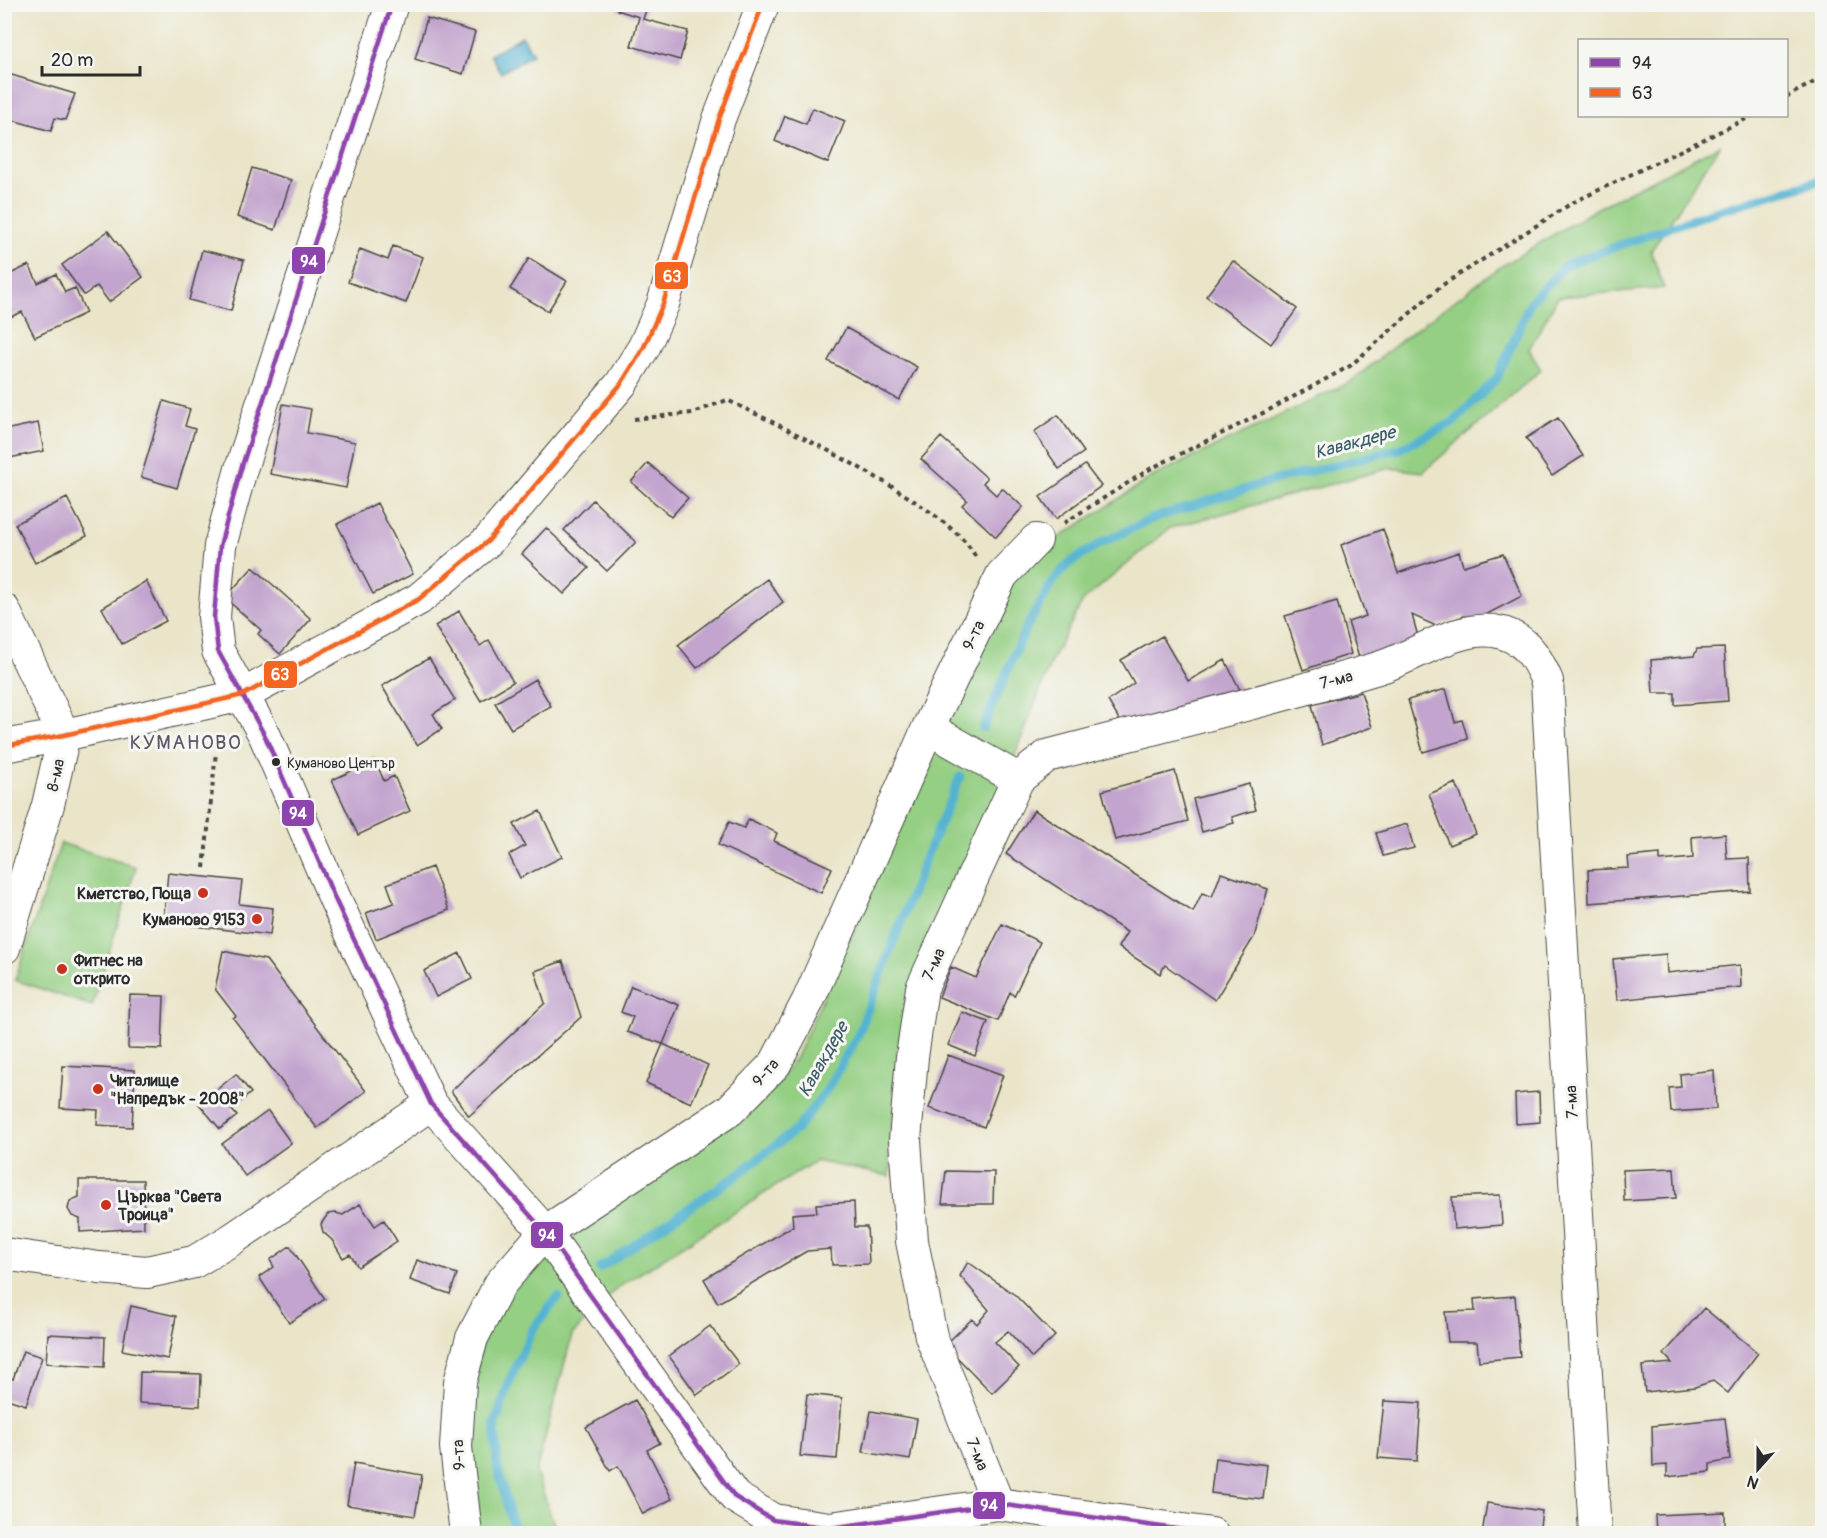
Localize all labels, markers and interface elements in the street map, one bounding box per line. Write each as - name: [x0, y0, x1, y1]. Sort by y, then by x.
- scale bar: [42, 39, 140, 77]
- legend: [1578, 39, 1788, 117]
- text: 20 m: [51, 49, 93, 72]
- text: 94: [1632, 52, 1652, 75]
- text: 63: [1632, 82, 1653, 105]
- line badge: 94: [291, 246, 326, 275]
- text: 94: [300, 252, 318, 272]
- line badge: 63: [654, 261, 689, 290]
- text: 63: [663, 267, 681, 287]
- water label: Кавакдере: [1312, 420, 1400, 464]
- street label: 9-та: [958, 617, 990, 654]
- line badge: 63: [263, 660, 298, 689]
- text: 63: [271, 665, 289, 685]
- street label: 7-ма: [1318, 666, 1355, 694]
- district label: КУМАНОВО: [130, 730, 242, 755]
- place label: Куманово Център: [287, 755, 395, 772]
- marker: Куманово Център: [270, 756, 282, 768]
- street label: 8-ма: [43, 757, 69, 793]
- line badge: 94: [281, 799, 315, 827]
- text: 94: [289, 804, 307, 824]
- place label: Кметство, Поща: [77, 884, 192, 904]
- marker: Кметство, Поща: [196, 886, 210, 900]
- place label: Куманово 9153: [142, 910, 245, 930]
- marker: Куманово 9153: [250, 912, 264, 926]
- street label: 7-ма: [918, 945, 950, 984]
- place label: Фитнес на открито: [73, 951, 143, 989]
- marker: Фитнес на открито: [55, 962, 69, 976]
- water label: Кавакдере: [793, 1016, 855, 1101]
- street label: 9-та: [748, 1055, 783, 1091]
- place label: Читалище "Напредък - 2008": [110, 1071, 245, 1109]
- marker: Читалище "Напредък - 2008": [91, 1082, 105, 1096]
- street label: 7-ма: [1561, 1085, 1583, 1119]
- place label: Църква "Света Троица": [117, 1187, 222, 1225]
- marker: Църква "Света Троица": [99, 1198, 113, 1212]
- line badge: 94: [530, 1221, 564, 1249]
- text: 94: [538, 1226, 556, 1246]
- street label: 7-ма: [962, 1435, 993, 1474]
- street label: 9-та: [448, 1439, 470, 1471]
- north arrow: [1728, 1439, 1788, 1499]
- text: N: [1744, 1471, 1762, 1493]
- line badge: 94: [972, 1491, 1006, 1520]
- text: 94: [980, 1496, 998, 1516]

